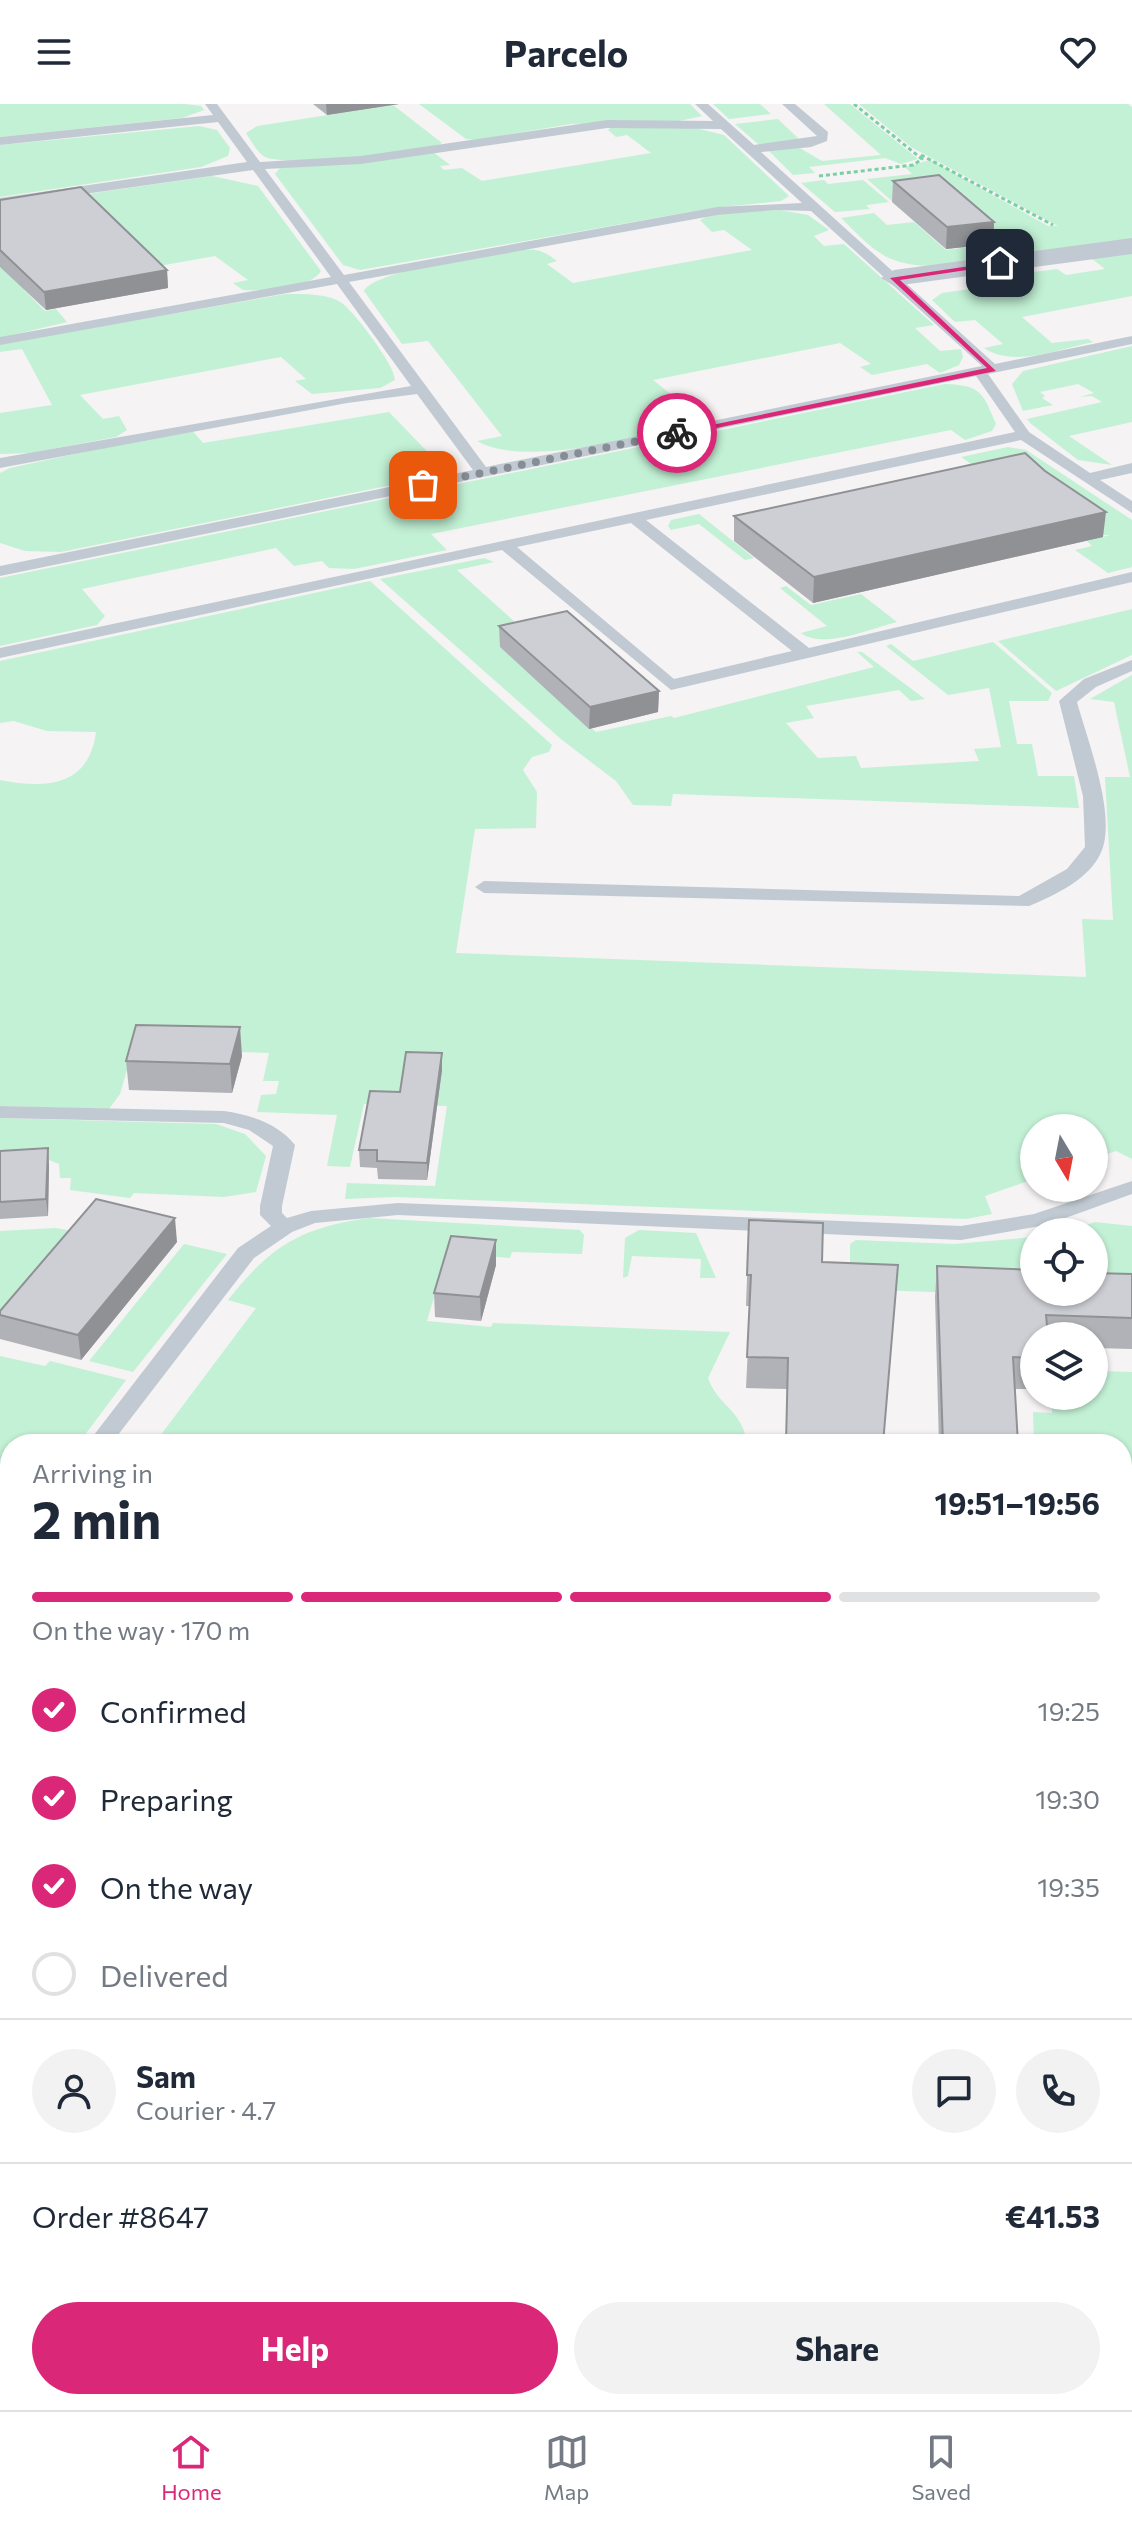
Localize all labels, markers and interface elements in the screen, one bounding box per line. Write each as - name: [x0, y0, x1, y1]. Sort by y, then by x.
- icon: menu: [32, 30, 76, 74]
- text: Parcelo: [504, 30, 628, 74]
- icon: heart: [1056, 30, 1100, 74]
- pin: [966, 229, 1034, 297]
- icon: home: [978, 241, 1022, 285]
- courier: [637, 393, 717, 473]
- icon: bike: [655, 411, 699, 455]
- pin: [389, 451, 457, 519]
- icon: bag: [401, 463, 445, 507]
- north arrow: [1020, 1114, 1108, 1202]
- map controls: [1020, 1114, 1108, 1410]
- button: locate: [1020, 1218, 1108, 1306]
- button: layers: [1020, 1322, 1108, 1410]
- text: Arriving in: [32, 1457, 153, 1488]
- text: 19:51–19:56: [934, 1484, 1100, 1521]
- text: 2 min: [32, 1486, 161, 1550]
- text: On the way · 170 m: [32, 1614, 250, 1645]
- icon: check: [32, 1688, 76, 1732]
- text: Confirmed: [100, 1692, 247, 1729]
- text: 19:25: [1038, 1695, 1100, 1726]
- icon: check: [32, 1776, 76, 1820]
- text: Preparing: [100, 1780, 233, 1817]
- text: 19:30: [1035, 1783, 1100, 1814]
- icon: check: [32, 1864, 76, 1908]
- text: On the way: [100, 1868, 253, 1905]
- text: 19:35: [1037, 1871, 1100, 1902]
- text: Delivered: [100, 1956, 229, 1993]
- button: person: [32, 2049, 116, 2133]
- button: chat: [912, 2049, 996, 2133]
- button: phone: [1016, 2049, 1100, 2133]
- text: Sam: [136, 2057, 196, 2094]
- text: Courier · 4.7: [136, 2094, 276, 2125]
- text: Order #8647: [32, 2197, 209, 2234]
- text: €41.53: [1005, 2197, 1100, 2234]
- button: Help: [32, 2302, 558, 2394]
- button: Share: [574, 2302, 1100, 2394]
- tab: Home: [161, 2430, 222, 2505]
- tab: Map: [544, 2430, 589, 2505]
- tab: Saved: [911, 2430, 971, 2505]

